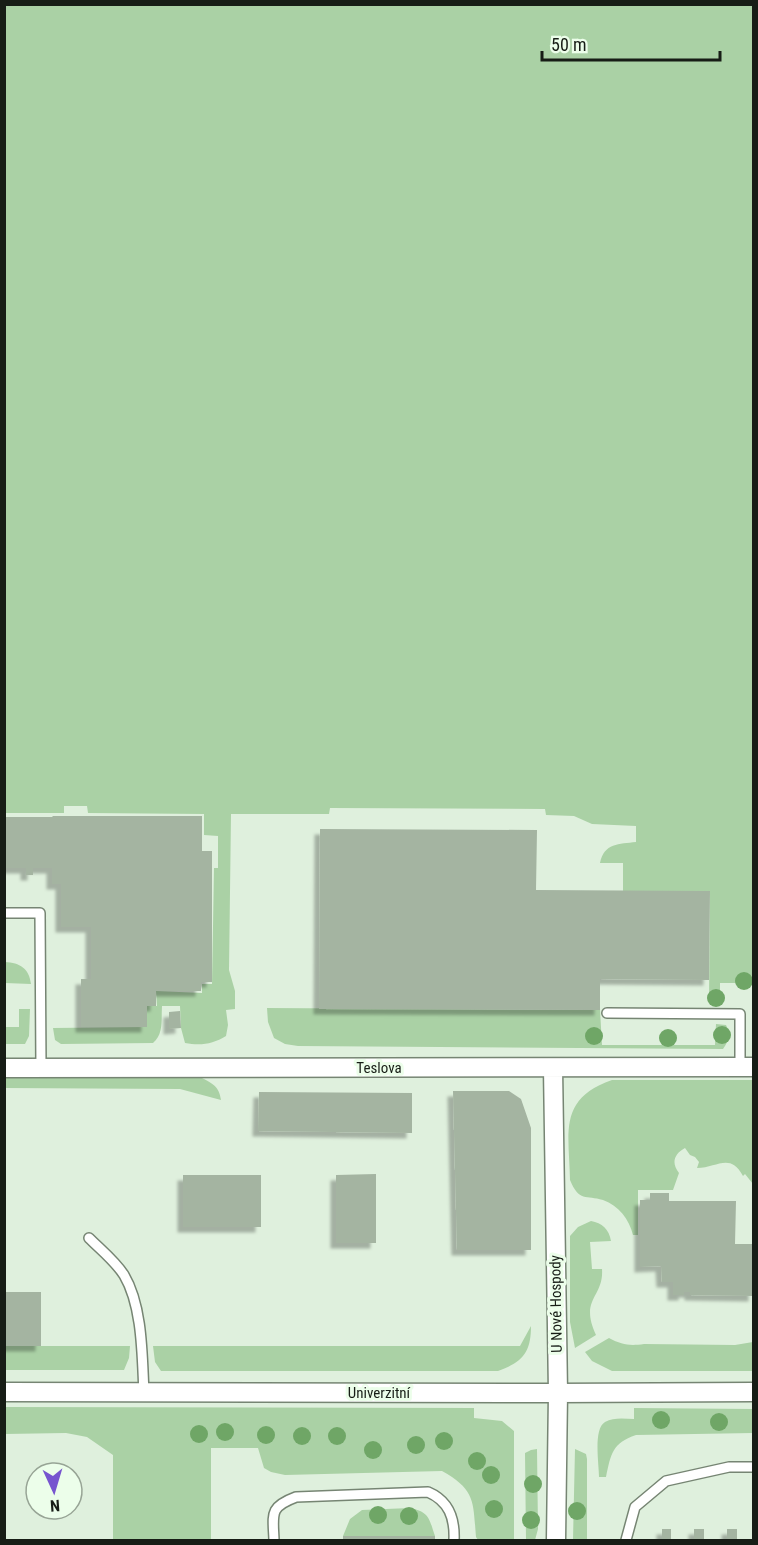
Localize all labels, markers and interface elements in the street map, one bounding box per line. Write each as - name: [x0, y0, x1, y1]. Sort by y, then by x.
- scale bar: [542, 24, 720, 62]
- text: 50 m: [551, 34, 586, 55]
- street label: Teslova: [356, 1059, 402, 1077]
- street label: U Nové Hospody: [546, 1255, 566, 1353]
- street label: Univerzitní: [348, 1384, 412, 1402]
- north arrow: [24, 1461, 84, 1521]
- text: N: [49, 1496, 61, 1515]

